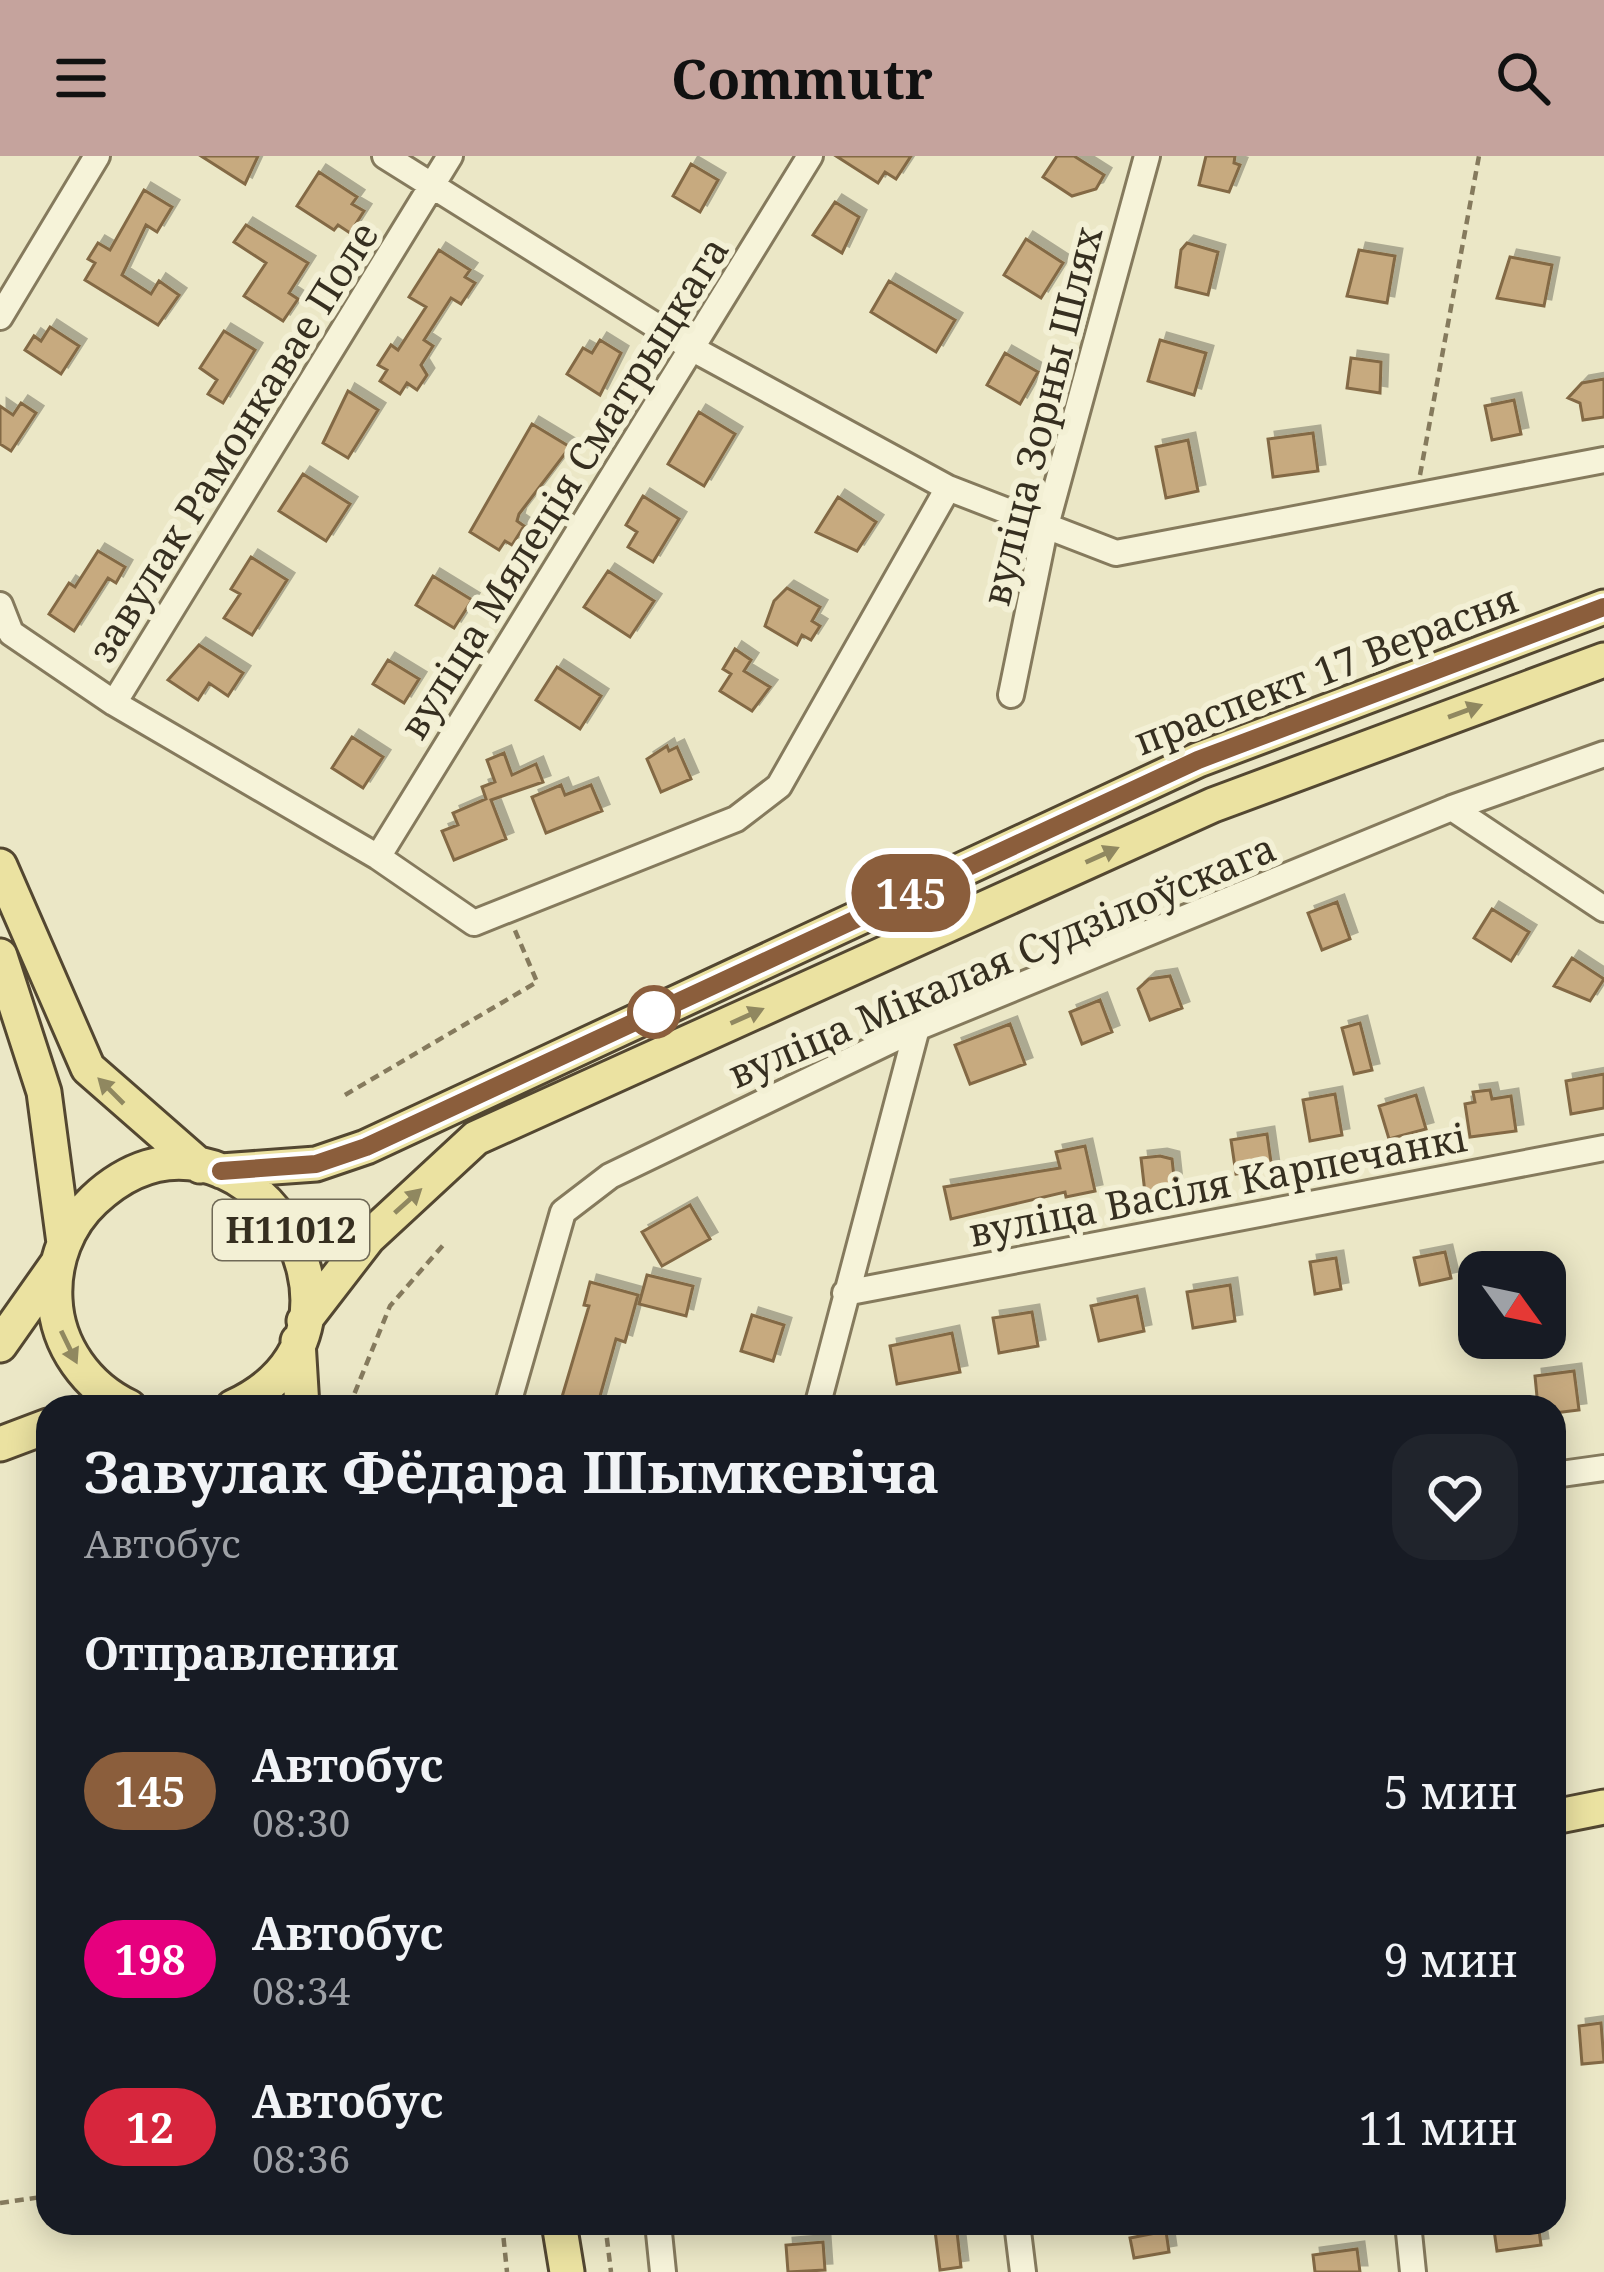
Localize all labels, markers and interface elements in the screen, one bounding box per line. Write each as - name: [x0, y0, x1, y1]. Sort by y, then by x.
- text: Commutr: [671, 41, 933, 115]
- icon: menu: [48, 45, 114, 111]
- icon: search: [1490, 45, 1556, 111]
- street label: завулак Рамонкавае Поле: [74, 211, 389, 671]
- street label: вуліца Зорны Шлях: [968, 220, 1113, 611]
- street label: вуліца Мялеція Сматрыцкага: [386, 226, 740, 748]
- street label: праспект 17 Верасня: [1126, 571, 1525, 766]
- one-way arrow: [1447, 701, 1483, 720]
- street label: вуліца Мікалая Судзілоўскага: [720, 820, 1283, 1099]
- one-way arrow: [1085, 844, 1120, 864]
- line badge: 145: [842, 854, 980, 932]
- text: 145: [875, 864, 947, 921]
- unlabelled marker: [629, 987, 679, 1037]
- one-way arrow: [730, 1005, 765, 1025]
- one-way arrow: [97, 1077, 125, 1105]
- street label: вуліца Васіля Карпечанкі: [964, 1109, 1471, 1258]
- one-way arrow: [393, 1188, 422, 1215]
- road number: Н11012: [213, 1200, 369, 1260]
- north arrow: [1458, 1251, 1566, 1359]
- map controls: [1458, 1251, 1566, 1359]
- one-way arrow: [59, 1330, 79, 1365]
- text: Завулак Фёдара Шымкевіча: [84, 1432, 940, 1510]
- button: heart: [1392, 1434, 1518, 1560]
- text: Автобус: [84, 1516, 240, 1569]
- text: Отправления: [84, 1622, 398, 1683]
- text: Автобус: [252, 1734, 443, 1795]
- text: 5 мин: [1383, 1761, 1518, 1822]
- text: 145: [114, 1762, 186, 1819]
- text: 08:30: [252, 1795, 350, 1848]
- text: Автобус: [252, 1902, 443, 1963]
- text: 9 мин: [1383, 1929, 1518, 1990]
- text: 198: [114, 1930, 186, 1987]
- text: 08:34: [252, 1963, 350, 2016]
- text: Автобус: [252, 2070, 443, 2131]
- text: 11 мин: [1358, 2097, 1518, 2158]
- text: 12: [126, 2098, 174, 2155]
- text: 08:36: [252, 2131, 350, 2184]

